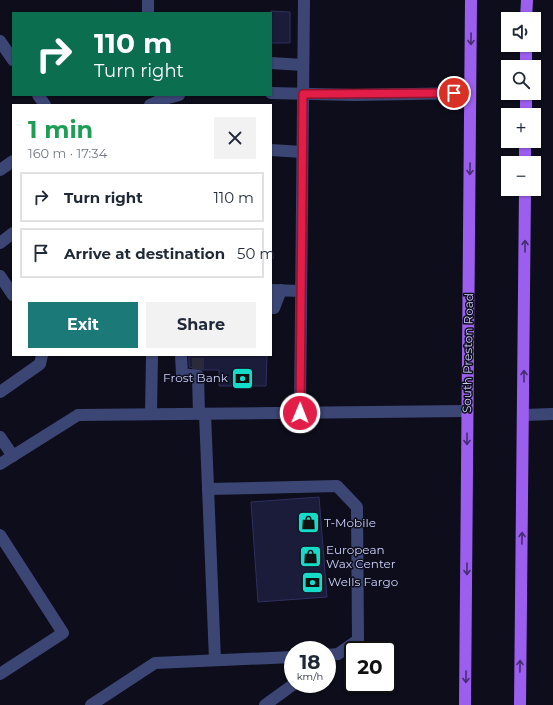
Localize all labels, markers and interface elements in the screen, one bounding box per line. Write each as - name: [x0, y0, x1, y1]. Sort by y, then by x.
- map controls: [501, 12, 541, 196]
- button: sound: [501, 12, 541, 52]
- text: 110 m: [94, 26, 172, 60]
- icon: right: [28, 28, 80, 80]
- one-way arrow: [467, 32, 475, 45]
- text: Turn right: [94, 60, 184, 82]
- button: search: [501, 60, 541, 100]
- pin: [437, 76, 471, 110]
- icon: arrive: [443, 82, 465, 104]
- button: +: [501, 108, 541, 148]
- text: 1 min: [28, 115, 93, 144]
- button: close: [214, 117, 256, 159]
- text: 160 m · 17:34: [28, 145, 107, 161]
- button: −: [501, 156, 541, 196]
- one-way arrow: [466, 162, 474, 175]
- icon: right: [30, 186, 52, 208]
- text: Turn right: [64, 188, 143, 207]
- text: 110 m: [213, 188, 254, 207]
- one-way arrow: [521, 240, 529, 253]
- icon: arrive: [30, 242, 52, 264]
- text: Arrive at destination: [64, 244, 225, 263]
- text: 50 m: [237, 244, 275, 263]
- street label: South Preston Road: [459, 293, 476, 413]
- button: Exit: [28, 302, 138, 348]
- button: Share: [146, 302, 256, 348]
- bank icon: Frost Bank: [230, 365, 256, 391]
- place label: Frost Bank: [163, 370, 229, 385]
- one-way arrow: [520, 370, 528, 383]
- position arrow: [279, 392, 321, 434]
- one-way arrow: [463, 432, 471, 445]
- shop icon: T-Mobile: [295, 510, 321, 536]
- place label: T-Mobile: [324, 515, 376, 530]
- one-way arrow: [518, 532, 526, 545]
- place label: European Wax Center: [326, 542, 396, 571]
- shop icon: European Wax Center: [297, 544, 323, 570]
- one-way arrow: [463, 562, 471, 575]
- bank icon: Wells Fargo: [300, 569, 326, 595]
- place label: Wells Fargo: [328, 574, 398, 589]
- speed limit sign: 20: [344, 641, 396, 693]
- text: 18: [299, 650, 321, 674]
- one-way arrow: [517, 660, 524, 673]
- text: km/h: [297, 670, 323, 683]
- one-way arrow: [462, 670, 469, 683]

